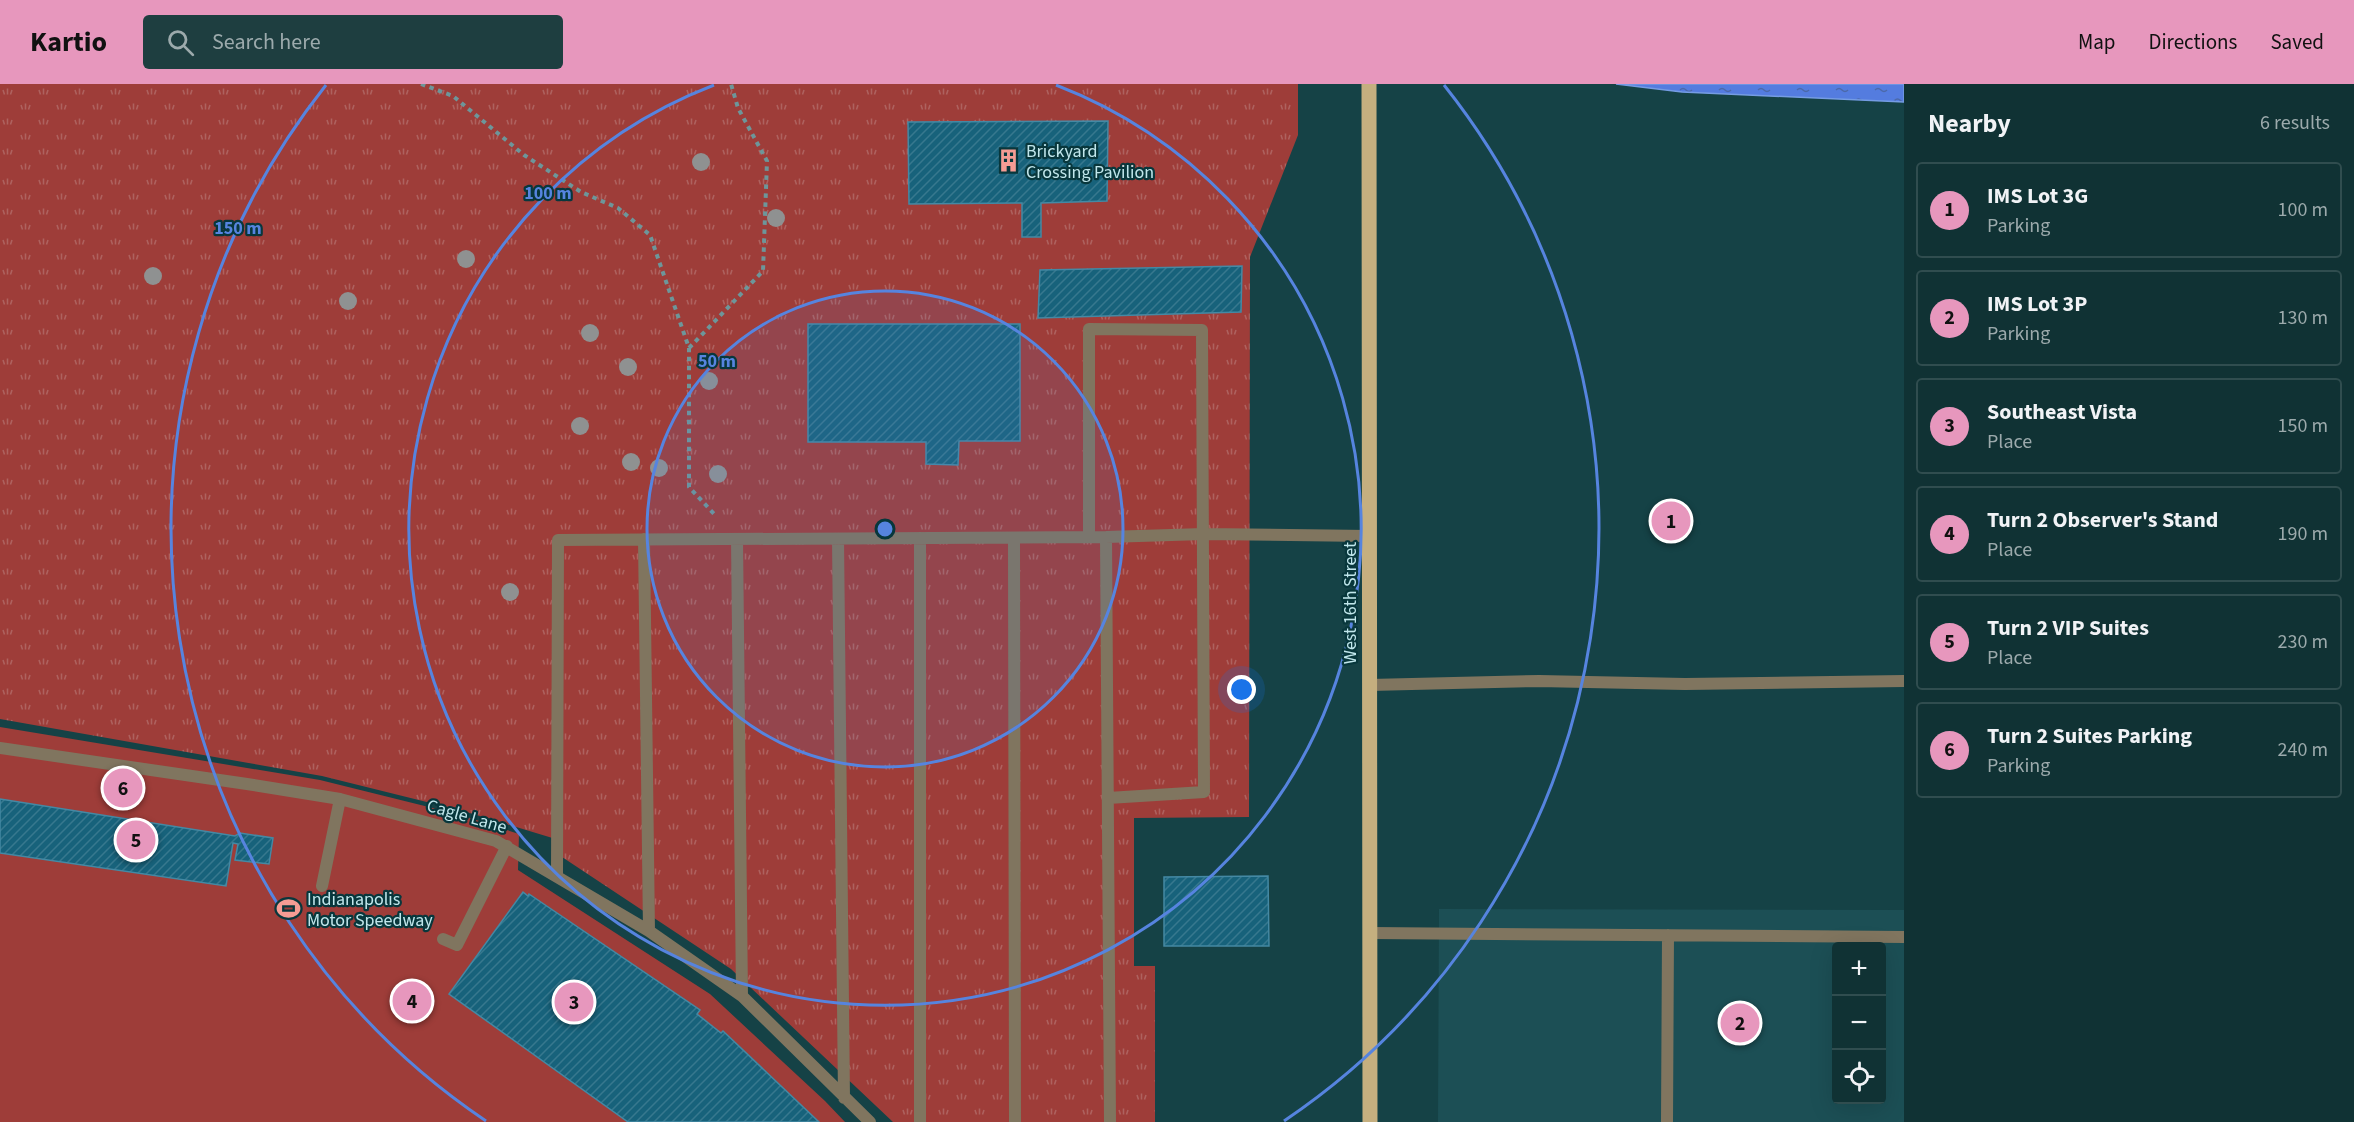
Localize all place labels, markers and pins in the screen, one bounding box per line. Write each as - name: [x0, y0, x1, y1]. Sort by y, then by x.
- place label: Brickyard Crossing Pavilion: [1026, 139, 1154, 185]
- building icon: Brickyard Crossing Pavilion: [995, 148, 1021, 174]
- pin: 1: [1652, 498, 1690, 544]
- centre of rings: [875, 519, 895, 539]
- pin: 6: [104, 766, 142, 810]
- pin: 5: [116, 818, 156, 862]
- place label: Indianapolis Motor Speedway: [307, 887, 433, 933]
- sports icon: Indianapolis Motor Speedway: [276, 896, 302, 922]
- pin: 4: [392, 978, 432, 1024]
- pin: 3: [554, 980, 594, 1024]
- pin: 2: [1720, 1000, 1760, 1046]

